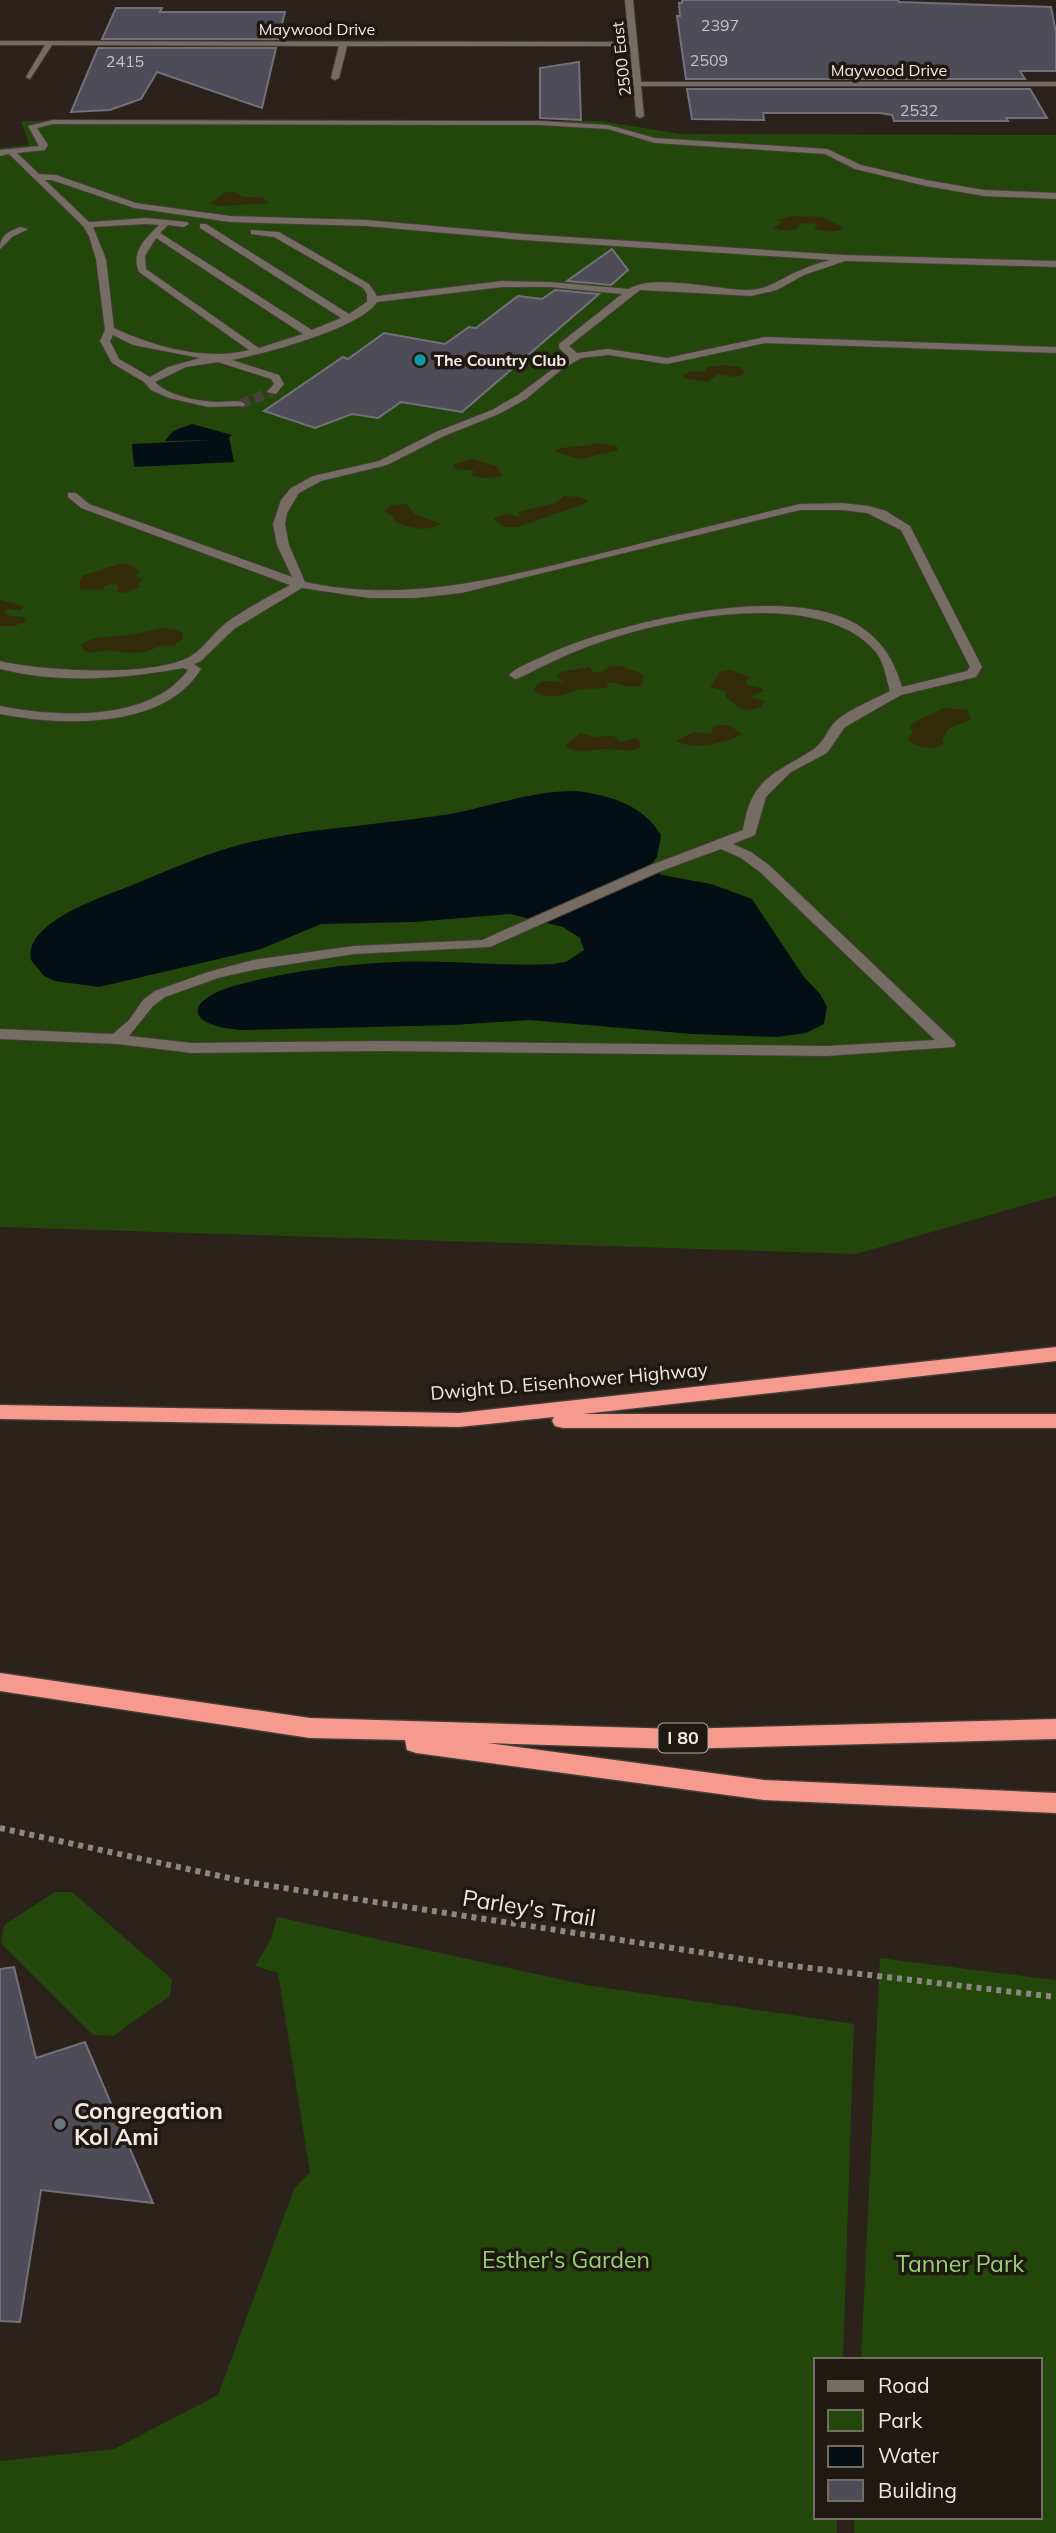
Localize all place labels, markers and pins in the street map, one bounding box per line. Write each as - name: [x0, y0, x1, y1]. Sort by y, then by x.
- place label: The Country Club: [434, 350, 566, 370]
- marker: The Country Club: [412, 352, 428, 368]
- place label: Congregation Kol Ami: [74, 2096, 223, 2151]
- marker: Congregation Kol Ami: [52, 2116, 68, 2132]

